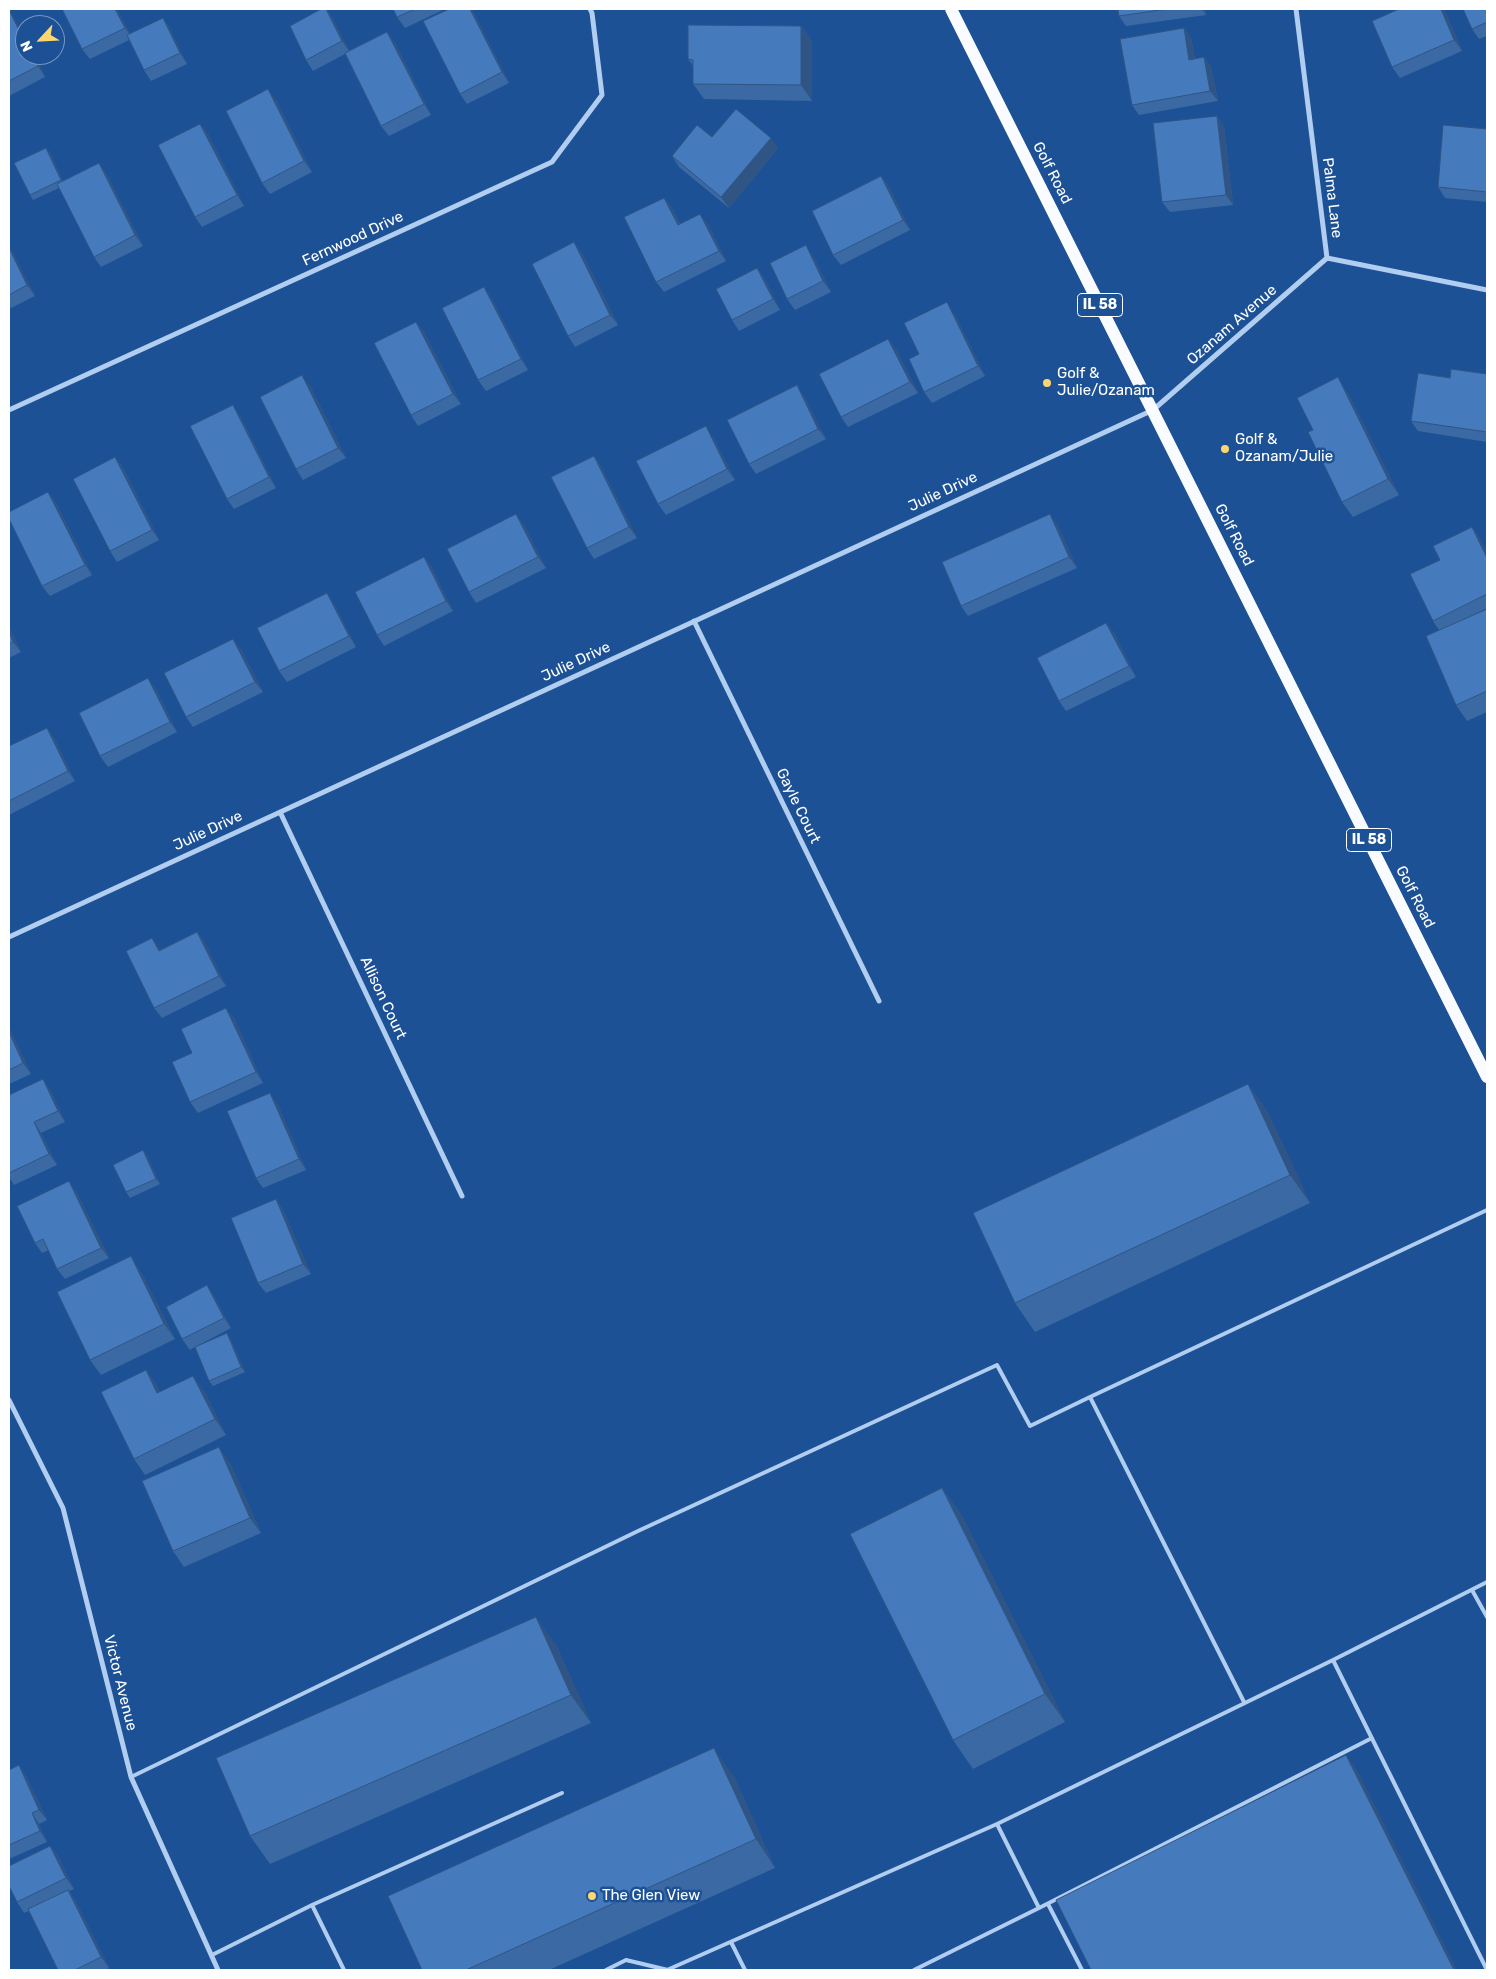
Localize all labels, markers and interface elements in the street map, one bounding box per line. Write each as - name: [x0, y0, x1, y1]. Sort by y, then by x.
- north arrow: [15, 15, 65, 65]
- text: N: [17, 38, 37, 54]
- street label: Golf Road: [1029, 139, 1075, 207]
- street label: Palma Lane: [1318, 157, 1346, 239]
- street label: Fernwood Drive: [300, 208, 406, 270]
- street label: Ozanam Avenue: [1183, 281, 1281, 369]
- road number: IL 58: [1078, 294, 1122, 316]
- place label: Golf & Julie/Ozanam: [1057, 365, 1155, 400]
- marker: Golf & Julie/Ozanam: [1041, 377, 1053, 389]
- place label: Golf & Ozanam/Julie: [1235, 431, 1333, 466]
- marker: Golf & Ozanam/Julie: [1219, 443, 1231, 455]
- street label: Julie Drive: [906, 468, 980, 516]
- street label: Golf Road: [1211, 501, 1257, 569]
- street label: Julie Drive: [539, 638, 613, 686]
- street label: Gayle Court: [772, 765, 824, 847]
- street label: Julie Drive: [171, 807, 245, 855]
- road number: IL 58: [1346, 828, 1392, 852]
- street label: Golf Road: [1392, 863, 1438, 931]
- street label: Allison Court: [356, 954, 410, 1042]
- street label: Victor Avenue: [99, 1633, 141, 1733]
- place label: The Glen View: [602, 1887, 700, 1905]
- marker: The Glen View: [586, 1890, 598, 1902]

